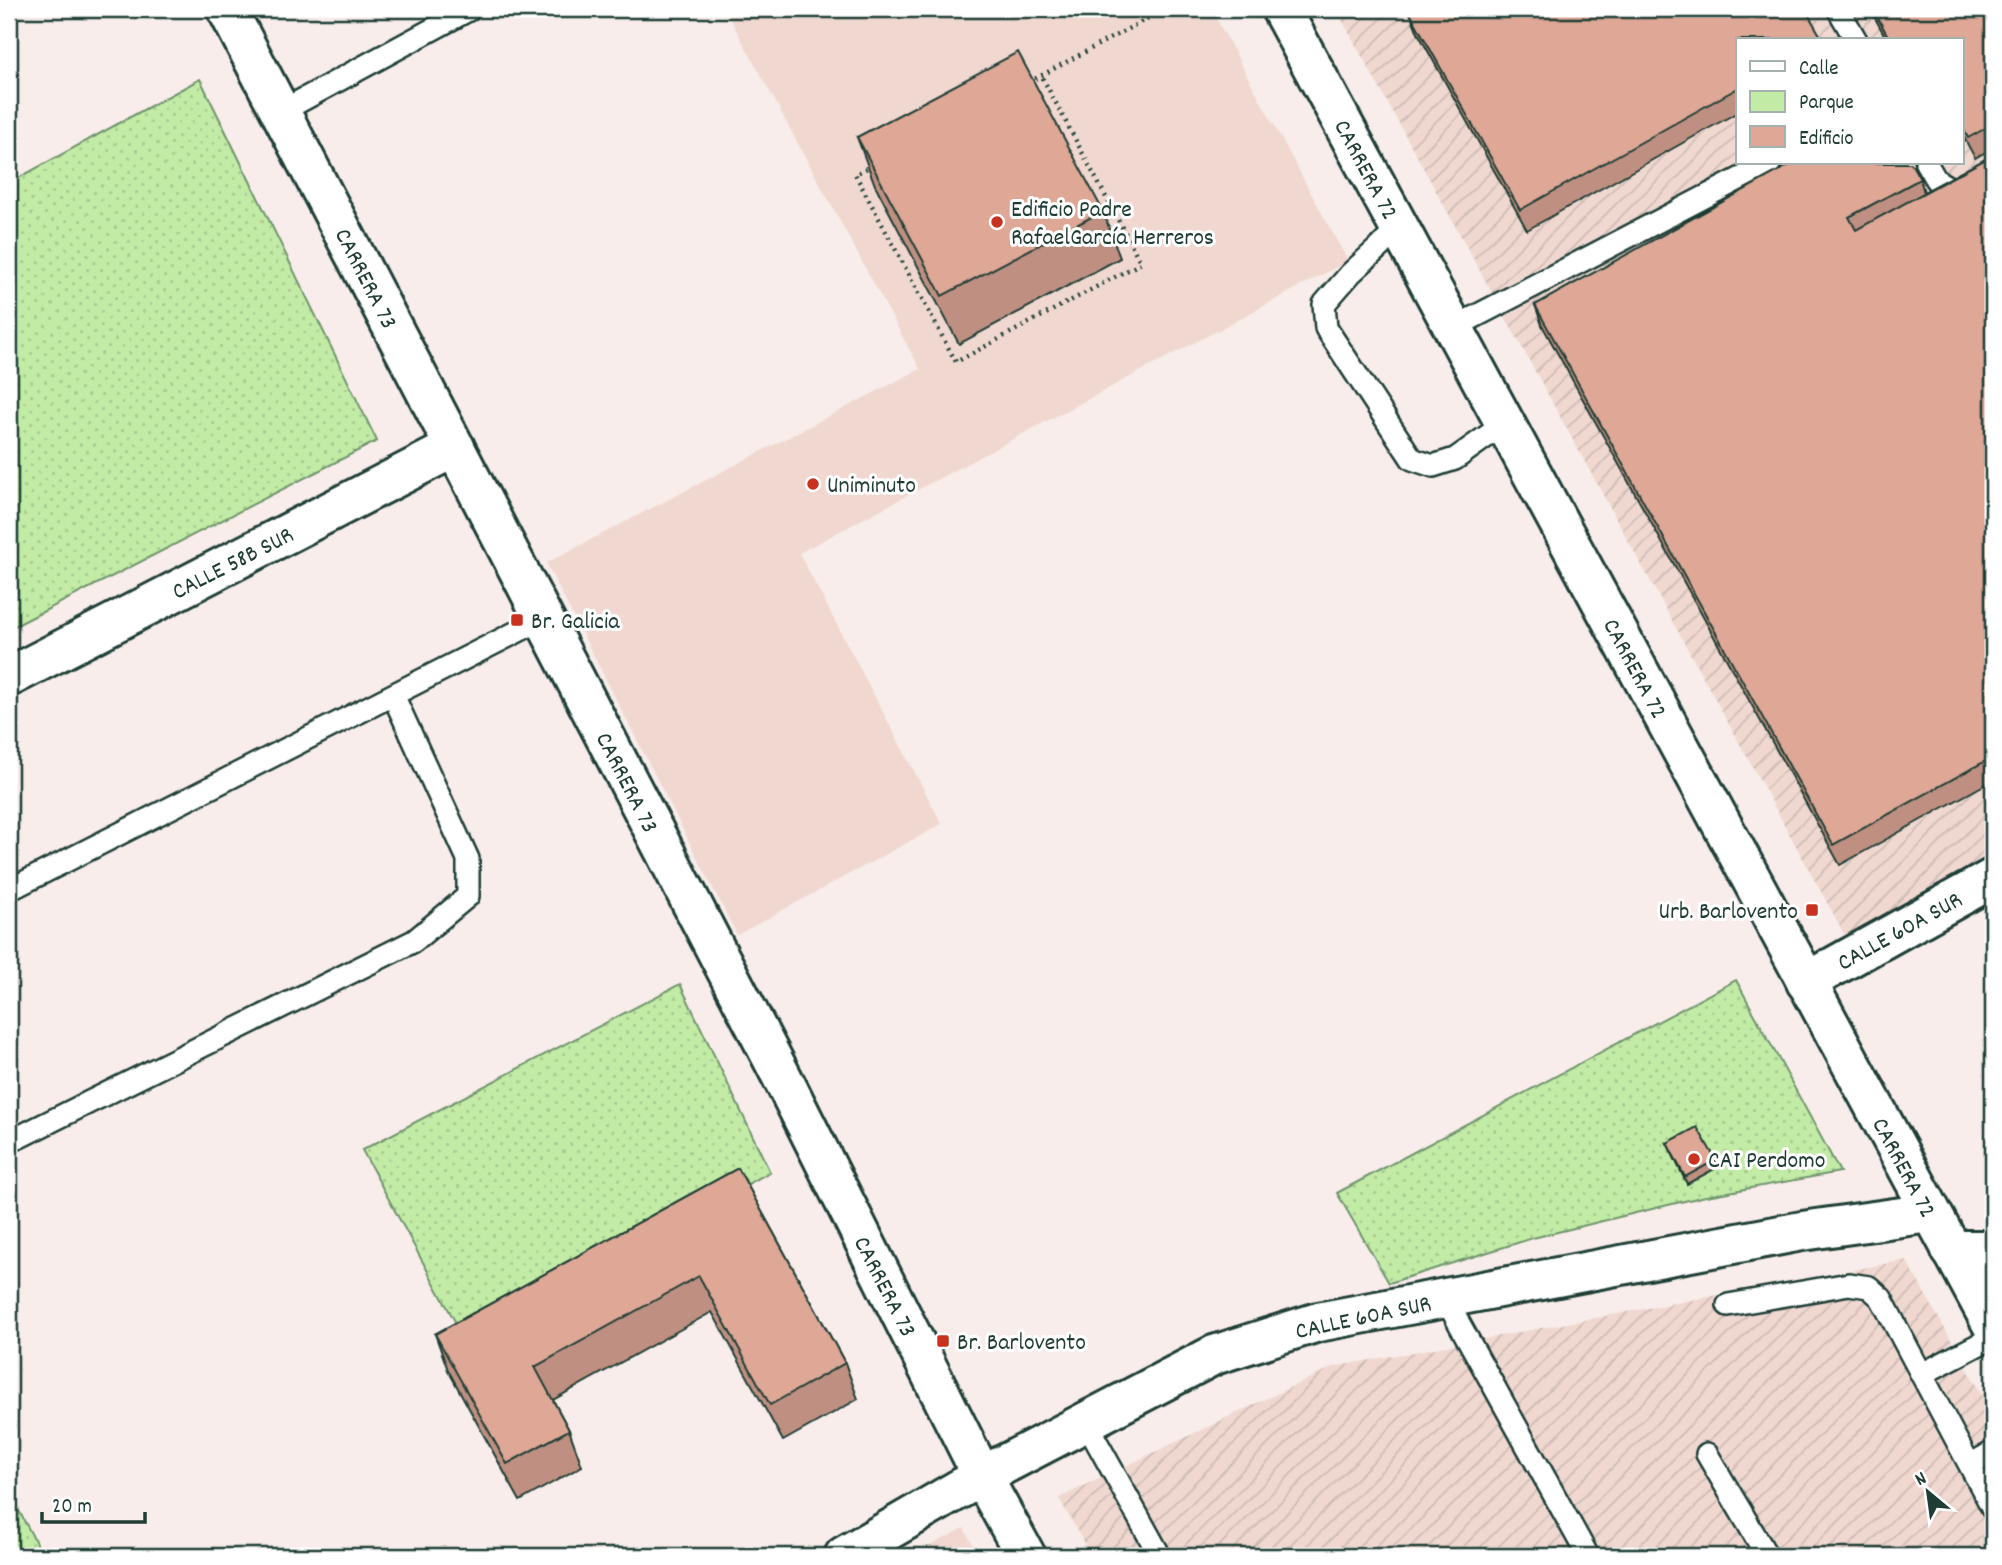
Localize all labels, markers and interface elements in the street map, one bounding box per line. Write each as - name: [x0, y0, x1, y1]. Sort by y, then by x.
- legend: [1736, 38, 1964, 164]
- text: Calle: [1799, 55, 1838, 85]
- text: Parque: [1799, 89, 1854, 119]
- street label: CARRERA 72: [1324, 114, 1405, 227]
- text: Edificio: [1799, 125, 1854, 155]
- place label: Edificio Padre RafaelGarcía Herreros: [1011, 194, 1214, 256]
- marker: Edificio Padre RafaelGarcía Herreros: [989, 214, 1005, 230]
- street label: CARRERA 73: [324, 223, 404, 336]
- place label: Uniminuto: [827, 470, 916, 504]
- marker: Uniminuto: [805, 476, 821, 492]
- street label: CALLE 58B SUR: [167, 519, 300, 610]
- place label: Br. Galicia: [531, 606, 620, 640]
- marker: Br. Galicia: [509, 612, 525, 628]
- street label: CARRERA 72: [1593, 613, 1674, 726]
- street label: CARRERA 73: [585, 727, 665, 840]
- street label: CALLE 60A SUR: [1832, 884, 1969, 981]
- place label: Urb. Barlovento: [1659, 896, 1798, 930]
- marker: Urb. Barlovento: [1804, 902, 1820, 918]
- street label: CARRERA 72: [1862, 1112, 1943, 1225]
- place label: CAI Perdomo: [1708, 1145, 1825, 1179]
- marker: CAI Perdomo: [1686, 1151, 1702, 1167]
- street label: CARRERA 73: [843, 1231, 923, 1344]
- street label: CALLE 60A SUR: [1292, 1288, 1435, 1350]
- place label: Br. Barlovento: [957, 1327, 1086, 1361]
- marker: Br. Barlovento: [935, 1333, 951, 1349]
- north arrow: [1894, 1456, 1964, 1526]
- text: N: [1911, 1466, 1932, 1494]
- scale bar: [42, 1481, 145, 1525]
- text: 20 m: [52, 1493, 92, 1523]

